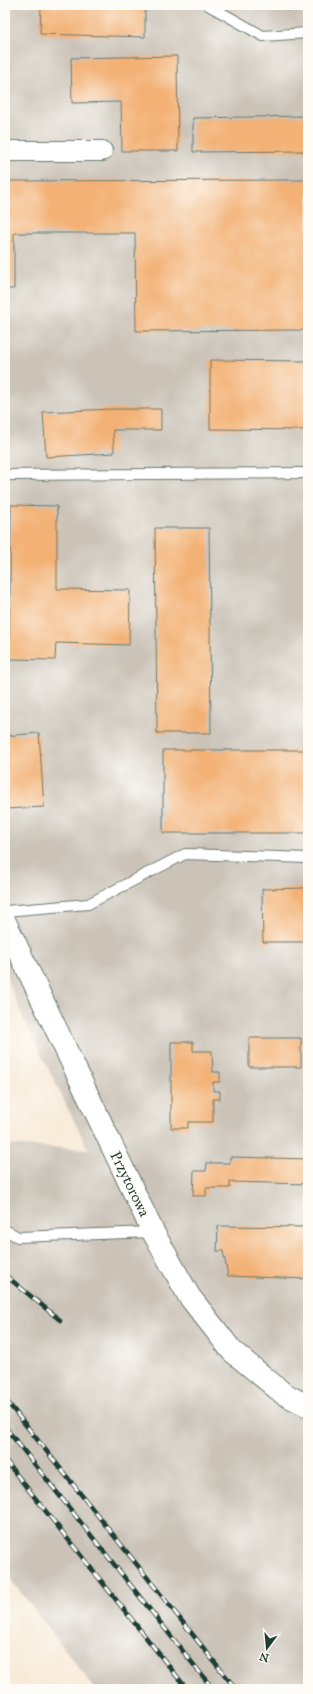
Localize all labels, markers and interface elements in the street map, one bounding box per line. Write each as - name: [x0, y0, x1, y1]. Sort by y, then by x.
- street label: Przytorowa: [107, 1148, 154, 1220]
- north arrow: [247, 1628, 287, 1668]
- text: N: [257, 1649, 271, 1665]

